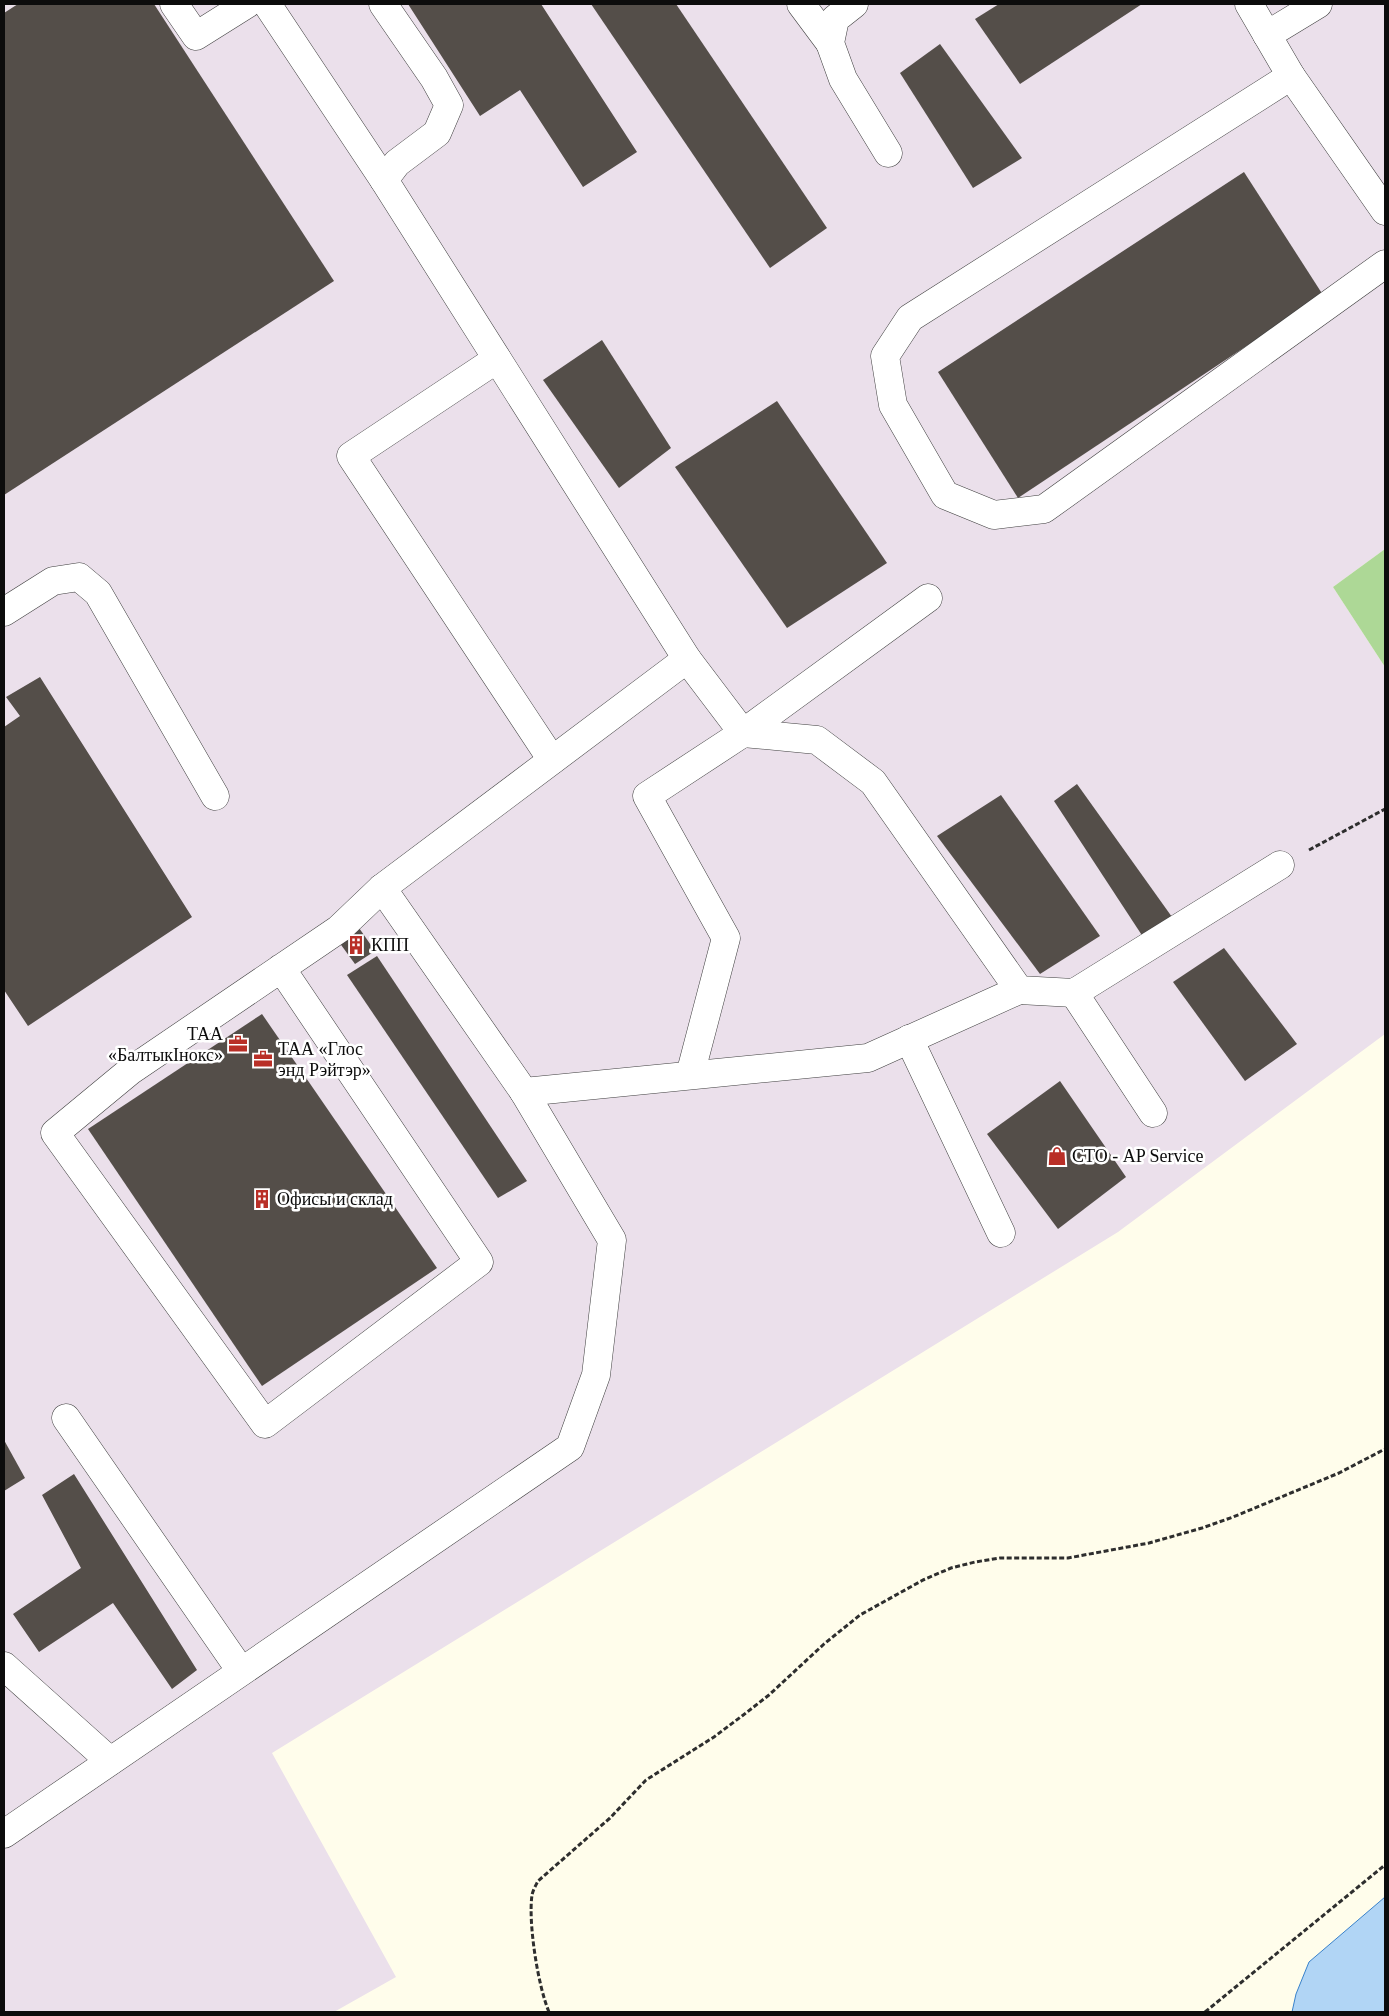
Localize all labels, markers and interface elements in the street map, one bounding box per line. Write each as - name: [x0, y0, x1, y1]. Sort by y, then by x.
- building icon: КПП: [345, 934, 367, 956]
- place label: КПП: [371, 935, 409, 955]
- place label: ТАА «БалтыкІнокс»: [108, 1024, 223, 1065]
- office icon: ТАА «БалтыкІнокс»: [227, 1033, 249, 1055]
- place label: ТАА «Глос энд Рэйтэр»: [278, 1039, 371, 1080]
- office icon: ТАА «Глос энд Рэйтэр»: [252, 1048, 274, 1070]
- shop icon: СТО - AP Service: [1046, 1145, 1068, 1167]
- place label: СТО - AP Service: [1072, 1146, 1204, 1166]
- building icon: Офисы и склад: [251, 1188, 273, 1210]
- place label: Офисы и склад: [277, 1189, 393, 1209]

